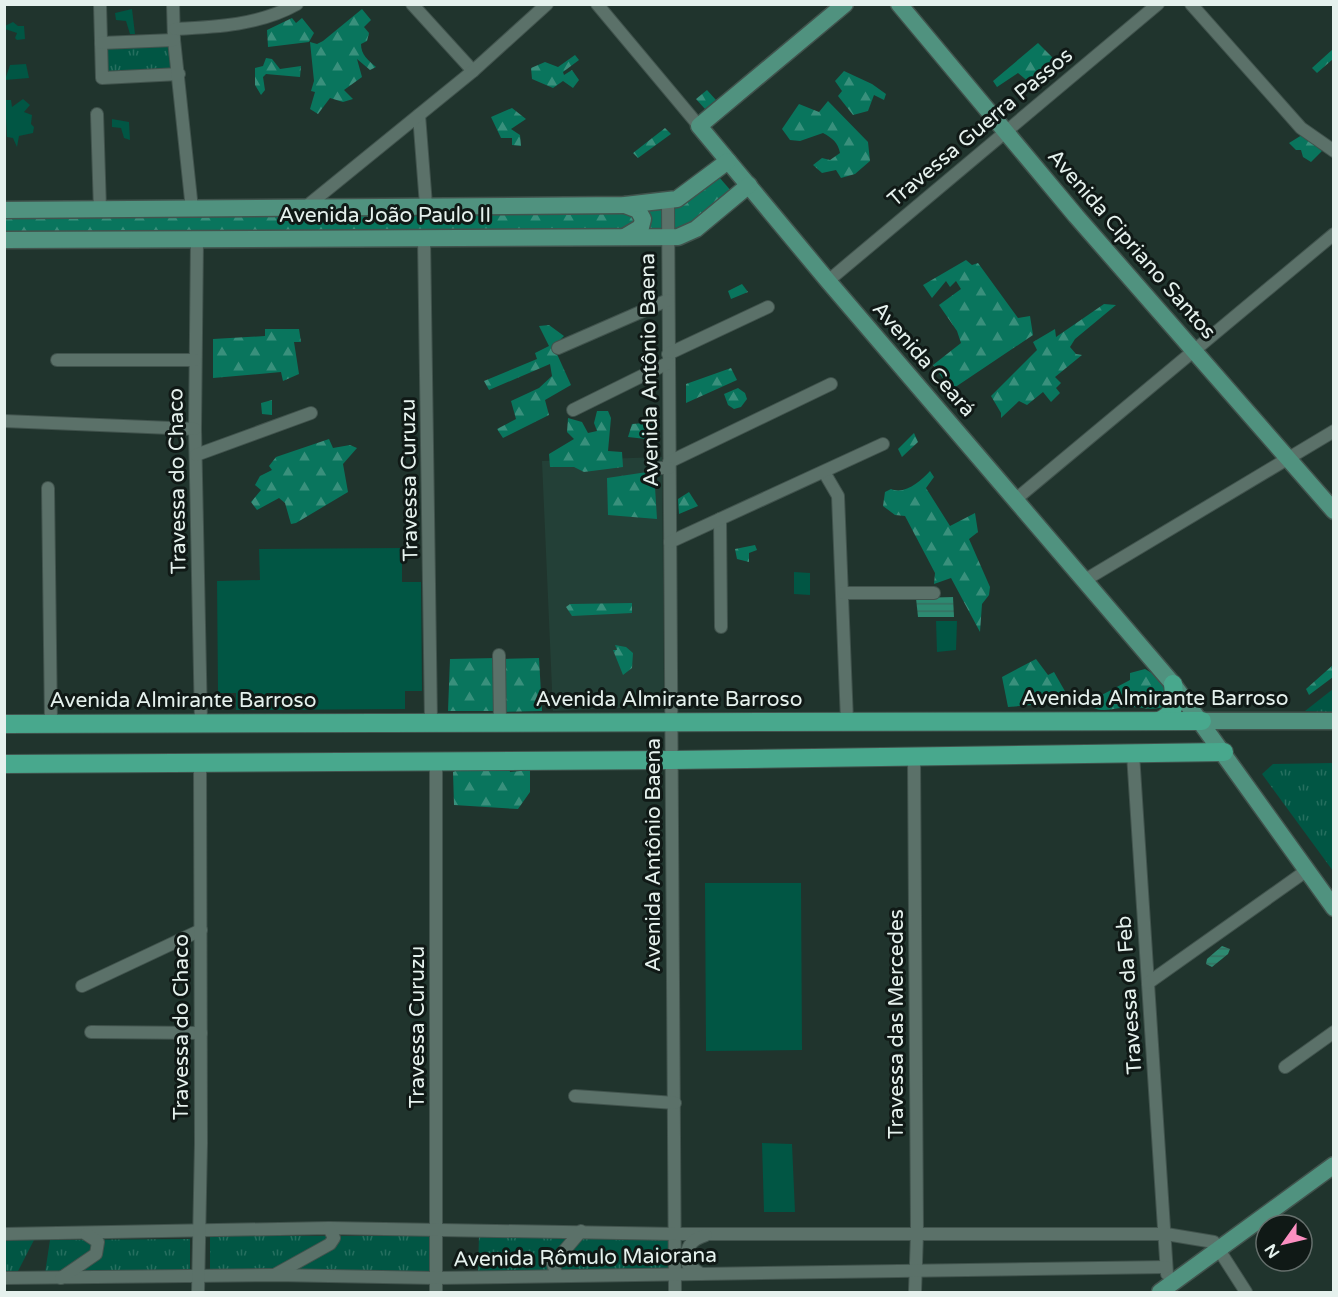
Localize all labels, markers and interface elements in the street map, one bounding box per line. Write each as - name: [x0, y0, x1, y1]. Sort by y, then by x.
- street label: Travessa Guerra Passos: [883, 43, 1078, 212]
- street label: Avenida Cipriano Santos: [1042, 144, 1221, 344]
- street label: Avenida João Paulo II: [279, 203, 491, 228]
- street label: Avenida Antônio Baena: [635, 253, 664, 487]
- street label: Avenida Ceará: [867, 297, 980, 422]
- street label: Travessa do Chaco: [163, 388, 192, 574]
- street label: Travessa Curuzu: [396, 398, 423, 562]
- street label: Avenida Almirante Barroso: [1022, 686, 1288, 711]
- street label: Avenida Almirante Barroso: [536, 687, 802, 712]
- street label: Avenida Almirante Barroso: [50, 688, 316, 713]
- street label: Avenida Antônio Baena: [641, 738, 666, 972]
- street label: Travessa das Mercedes: [884, 909, 909, 1139]
- street label: Travessa da Feb: [1111, 915, 1148, 1075]
- street label: Travessa do Chaco: [169, 934, 194, 1120]
- street label: Travessa Curuzu: [405, 946, 430, 1108]
- north arrow: [1254, 1213, 1314, 1273]
- text: N: [1261, 1240, 1284, 1262]
- street label: Avenida Rômulo Maiorana: [453, 1243, 717, 1272]

